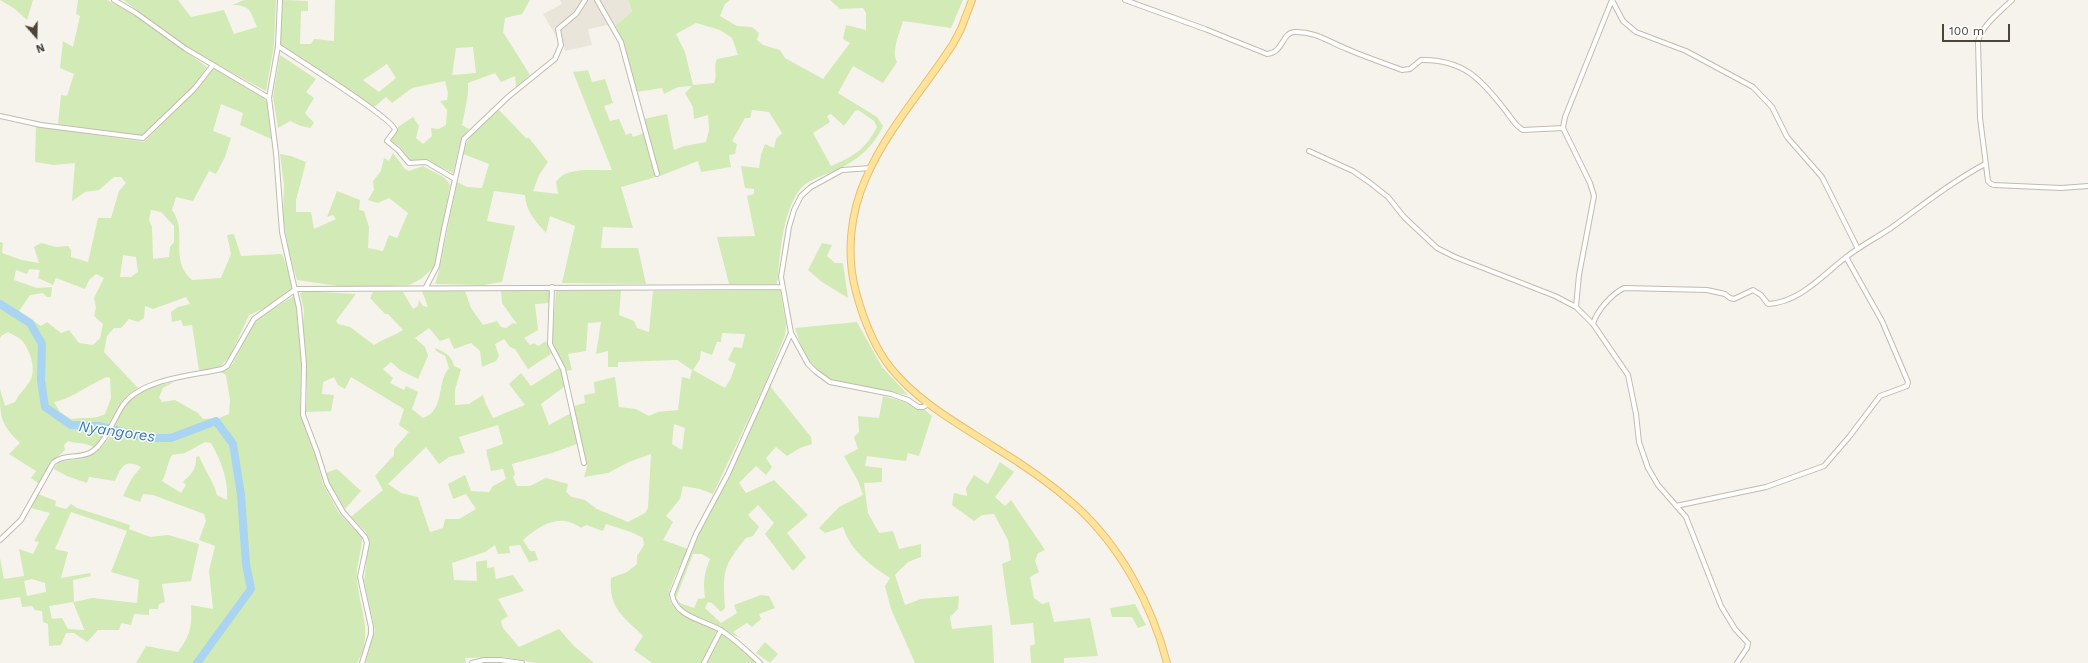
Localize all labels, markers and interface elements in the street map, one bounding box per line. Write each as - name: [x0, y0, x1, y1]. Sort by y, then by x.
- north arrow: [16, 16, 56, 56]
- scale bar: [1944, 16, 2012, 42]
- text: 100 m: [1949, 24, 1984, 38]
- text: N: [34, 40, 46, 55]
- water label: Nyangores: [78, 418, 156, 446]

